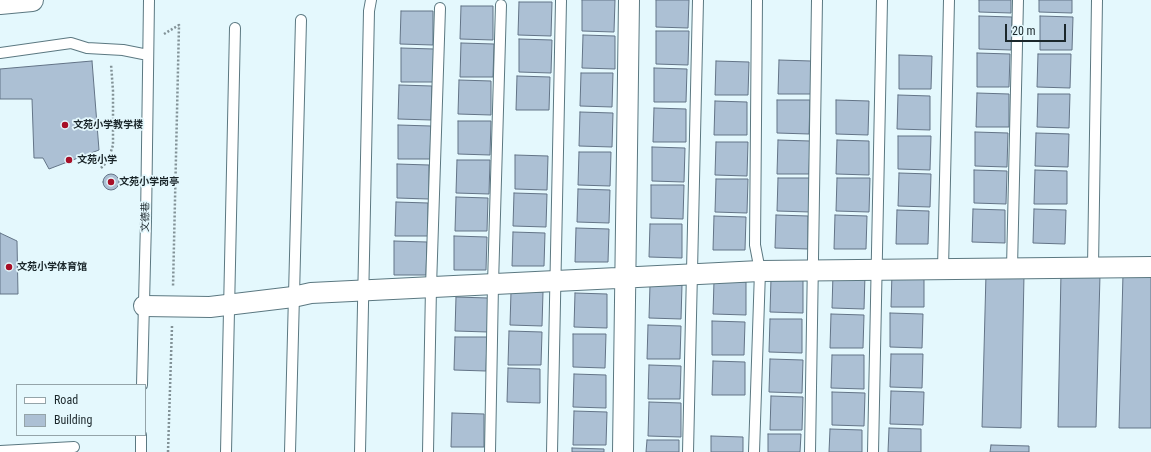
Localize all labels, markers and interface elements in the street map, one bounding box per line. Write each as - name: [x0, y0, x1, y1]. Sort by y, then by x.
- scale bar: [1007, 16, 1068, 42]
- text: 20 m: [1012, 24, 1036, 38]
- place label: 文苑小学教学楼: [73, 119, 143, 131]
- marker: 文苑小学教学楼: [60, 120, 70, 130]
- place label: 文苑小学: [77, 154, 117, 166]
- marker: 文苑小学: [64, 155, 74, 165]
- place label: 文苑小学岗亭: [119, 176, 179, 188]
- marker: 文苑小学岗亭: [106, 177, 116, 187]
- street label: 文德巷: [140, 202, 152, 232]
- place label: 文苑小学体育馆: [17, 261, 87, 273]
- marker: 文苑小学体育馆: [4, 262, 14, 272]
- legend: [16, 384, 146, 436]
- text: Road: [54, 393, 78, 407]
- text: Building: [54, 413, 92, 427]

